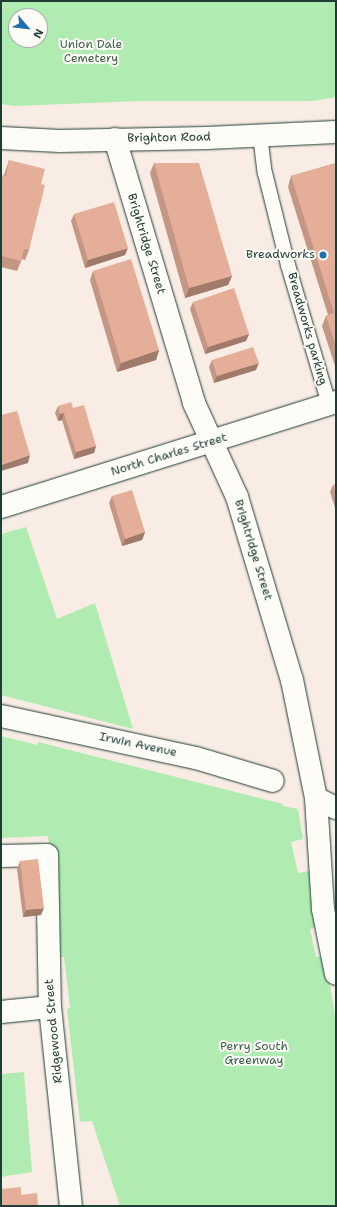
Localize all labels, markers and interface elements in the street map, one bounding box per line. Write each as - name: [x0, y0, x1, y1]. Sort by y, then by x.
- north arrow: [8, 8, 48, 48]
- text: N: [29, 26, 47, 41]
- park label: Union Dale Cemetery: [60, 38, 122, 66]
- street label: Brighton Road: [127, 130, 211, 146]
- street label: Brightridge Street: [124, 192, 168, 296]
- place label: Breadworks: [246, 248, 315, 262]
- marker: Breadworks: [318, 250, 328, 260]
- street label: Breadworks parking: [284, 271, 330, 387]
- street label: North Charles Street: [109, 430, 229, 480]
- street label: Brightridge Street: [231, 498, 275, 602]
- street label: Irwin Avenue: [98, 730, 178, 760]
- street label: Ridgewood Street: [42, 978, 66, 1084]
- park label: Perry South Greenway: [220, 1040, 288, 1068]

